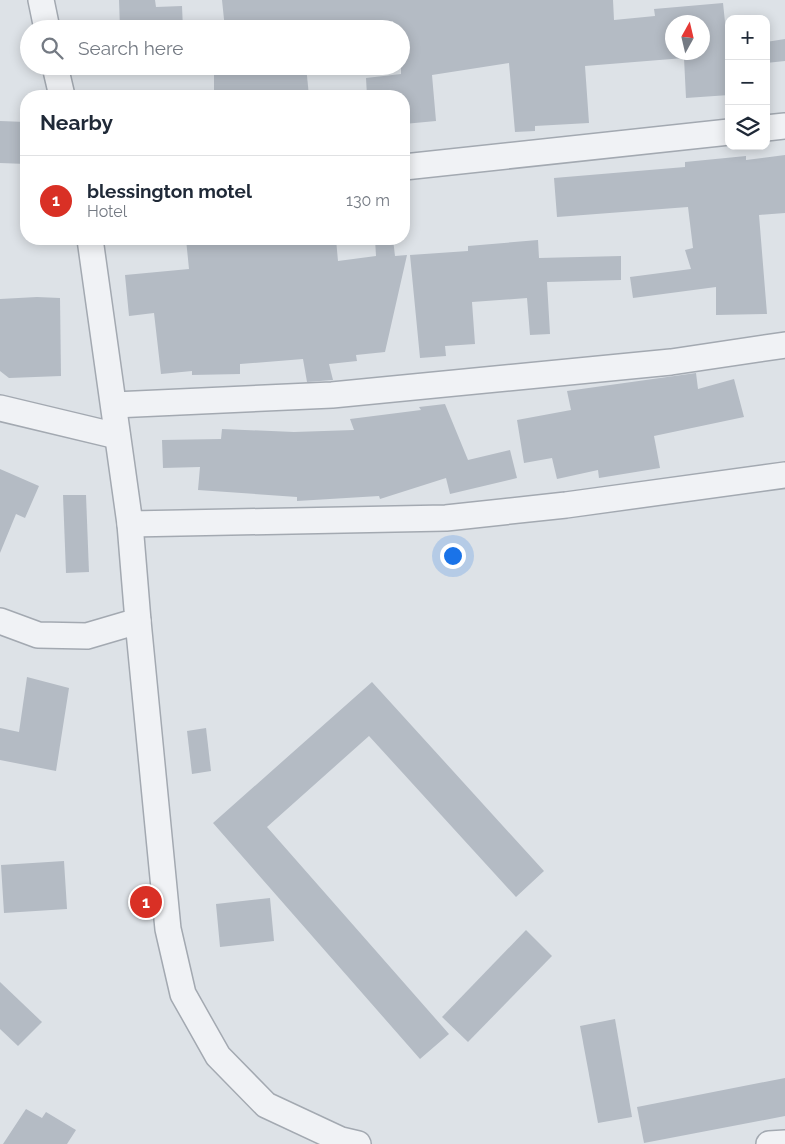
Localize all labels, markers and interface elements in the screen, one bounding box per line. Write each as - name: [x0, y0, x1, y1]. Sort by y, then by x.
- north arrow: [665, 15, 710, 60]
- map controls: [725, 15, 770, 150]
- button: +: [725, 15, 770, 60]
- search box: [20, 20, 410, 75]
- icon: search: [38, 34, 66, 62]
- text: Search here: [78, 37, 184, 59]
- button: −: [725, 60, 770, 105]
- button: layers: [725, 105, 770, 150]
- text: Nearby: [40, 110, 113, 135]
- text: blessington motel: [87, 180, 252, 202]
- text: 1: [52, 191, 60, 210]
- text: 130 m: [346, 191, 390, 210]
- text: Hotel: [87, 202, 127, 221]
- your location: [440, 543, 466, 569]
- pin: 1: [130, 883, 162, 921]

